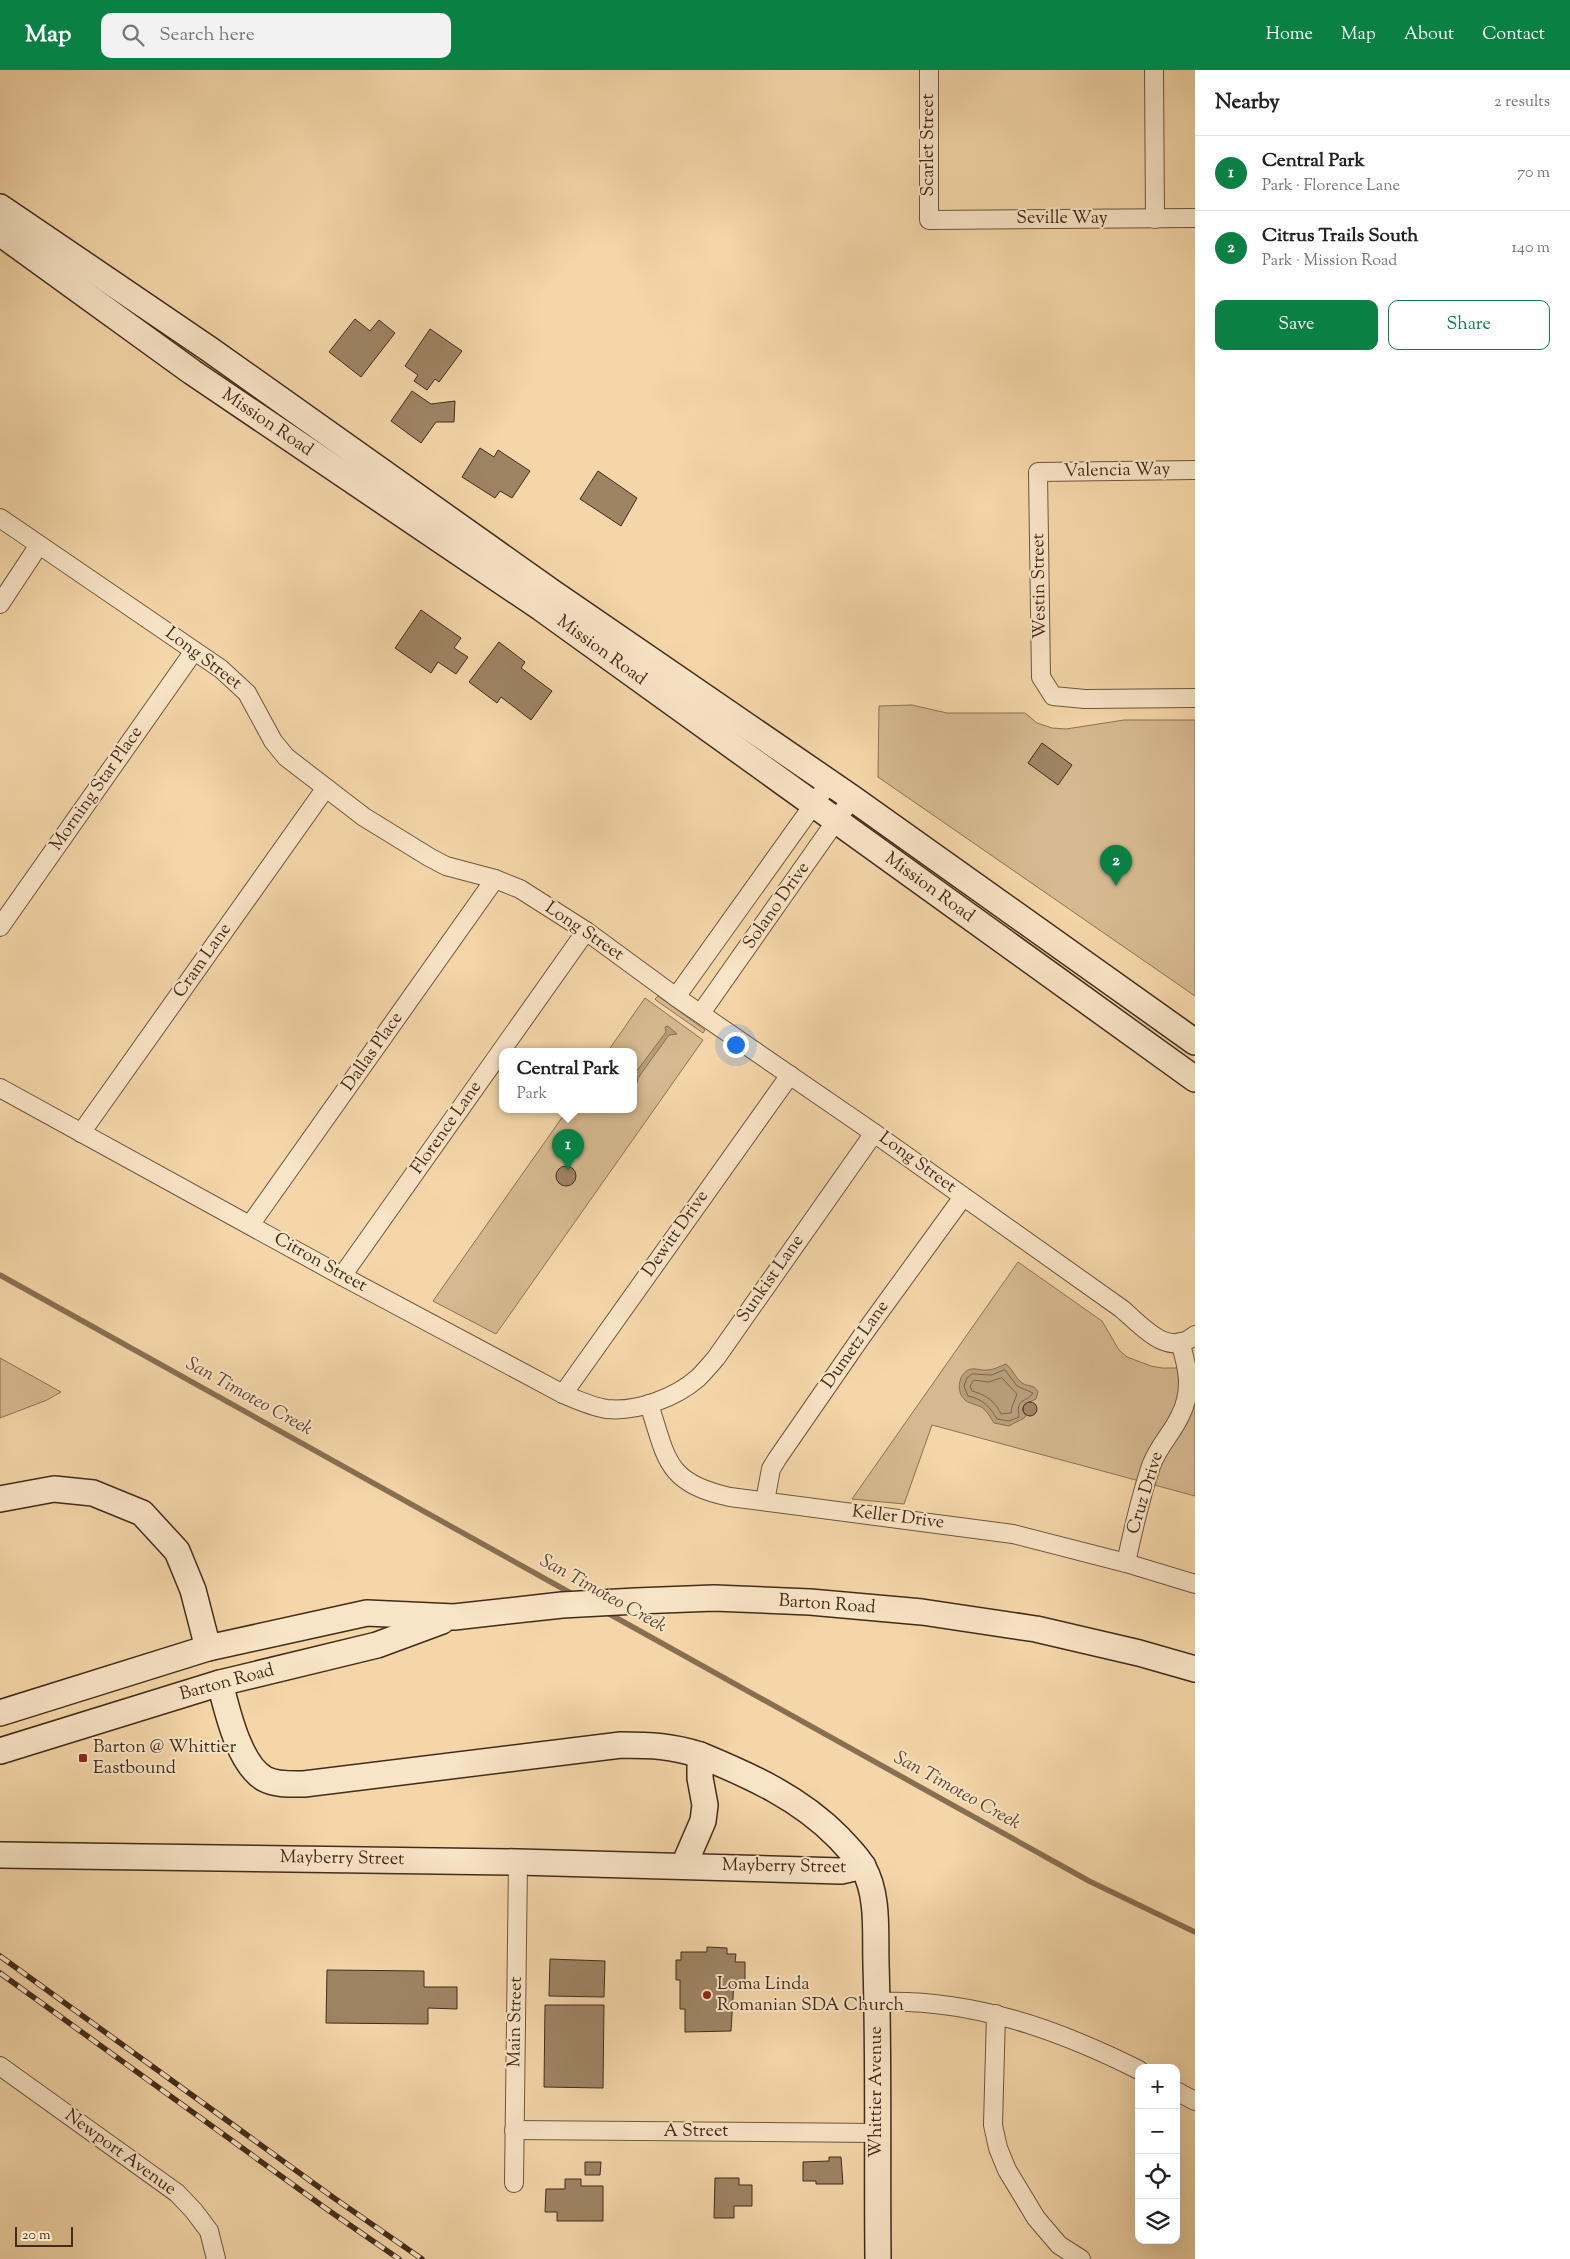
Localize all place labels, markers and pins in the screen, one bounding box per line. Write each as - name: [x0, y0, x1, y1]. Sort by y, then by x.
- pin: 2: [1100, 845, 1132, 886]
- pin: 1: [552, 1129, 584, 1170]
- place label: Barton @ Whittier Eastbound: [93, 1735, 237, 1782]
- marker: Barton @ Whittier Eastbound: [77, 1752, 89, 1764]
- place label: Loma Linda Romanian SDA Church: [717, 1972, 905, 2019]
- marker: Loma Linda Romanian SDA Church: [701, 1989, 713, 2001]

